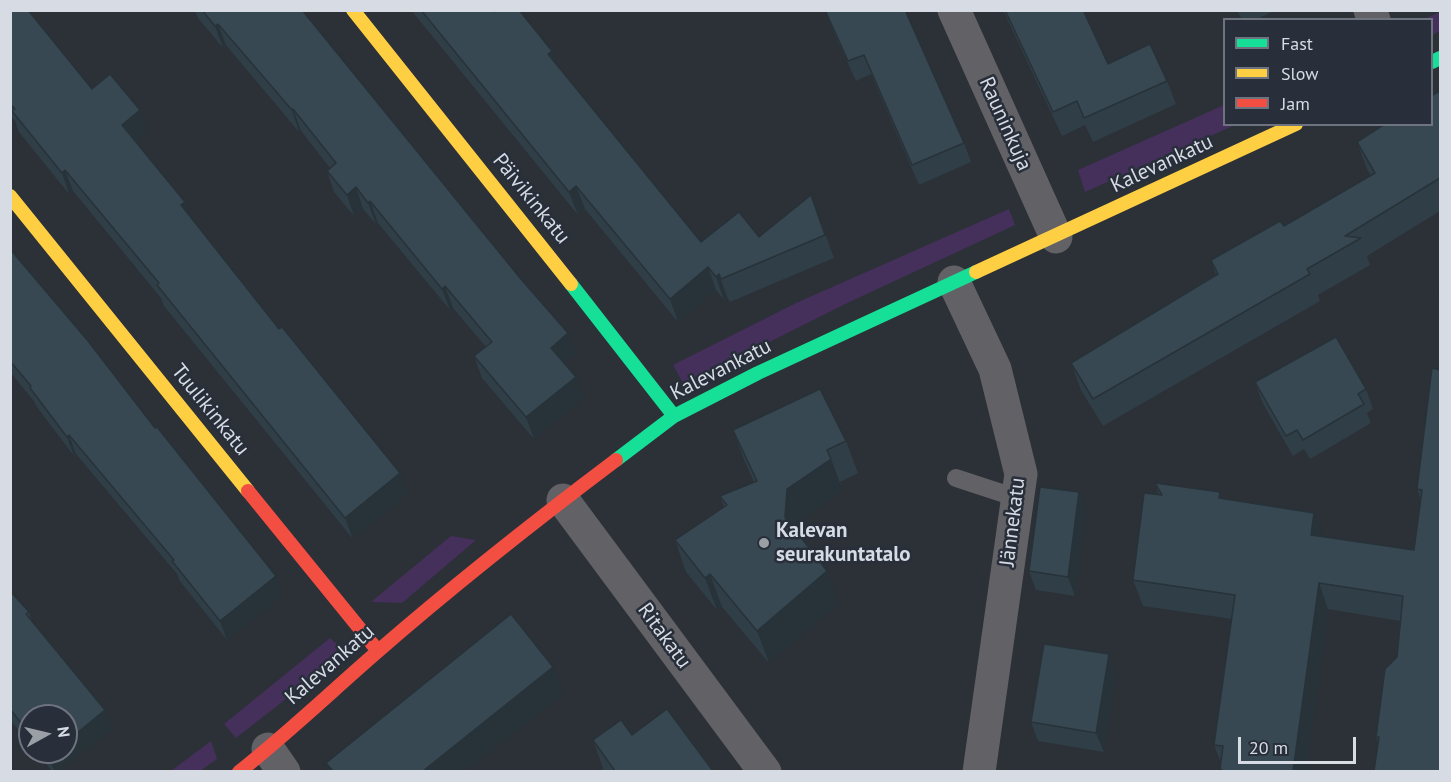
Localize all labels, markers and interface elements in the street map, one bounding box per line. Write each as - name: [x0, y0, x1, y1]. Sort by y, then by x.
- legend: [1223, 18, 1433, 126]
- text: Fast: [1281, 32, 1313, 55]
- text: Slow: [1281, 62, 1319, 85]
- street label: Rauninkuja: [973, 73, 1037, 175]
- text: Jam: [1281, 92, 1310, 115]
- street label: Kalevankatu: [1107, 129, 1217, 199]
- street label: Päivikinkatu: [487, 149, 575, 249]
- street label: Kalevankatu: [666, 334, 776, 406]
- street label: Tuulikinkatu: [166, 359, 254, 461]
- street label: Jännekatu: [995, 476, 1031, 568]
- place label: Kalevan seurakuntatalo: [776, 518, 911, 568]
- marker: Kalevan seurakuntatalo: [757, 536, 771, 550]
- street label: Ritakatu: [632, 598, 696, 674]
- street label: Kalevankatu: [280, 619, 380, 711]
- north arrow: [18, 704, 78, 764]
- text: N: [53, 725, 74, 738]
- scale bar: [1241, 725, 1360, 763]
- text: 20 m: [1249, 736, 1288, 759]

